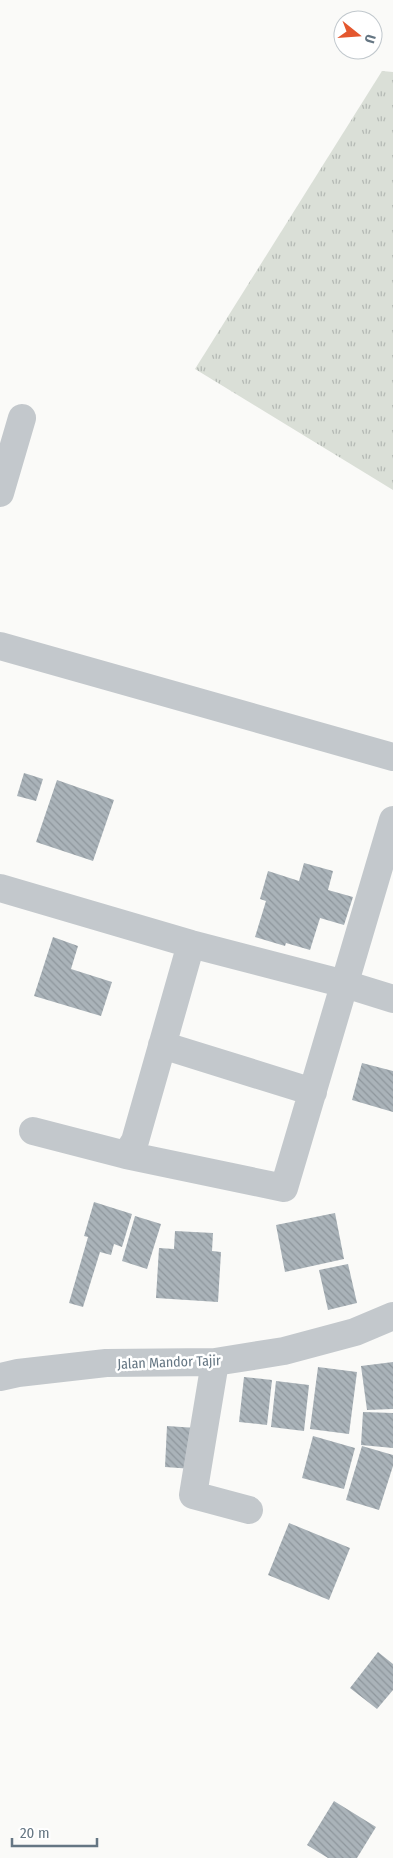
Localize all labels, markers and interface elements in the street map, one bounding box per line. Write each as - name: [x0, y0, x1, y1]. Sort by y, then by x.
- north arrow: [333, 10, 383, 60]
- text: U: [361, 32, 379, 45]
- street label: Jalan Mandor Tajir: [117, 1352, 221, 1373]
- scale bar: [12, 1816, 98, 1848]
- text: 20 m: [20, 1824, 50, 1842]

